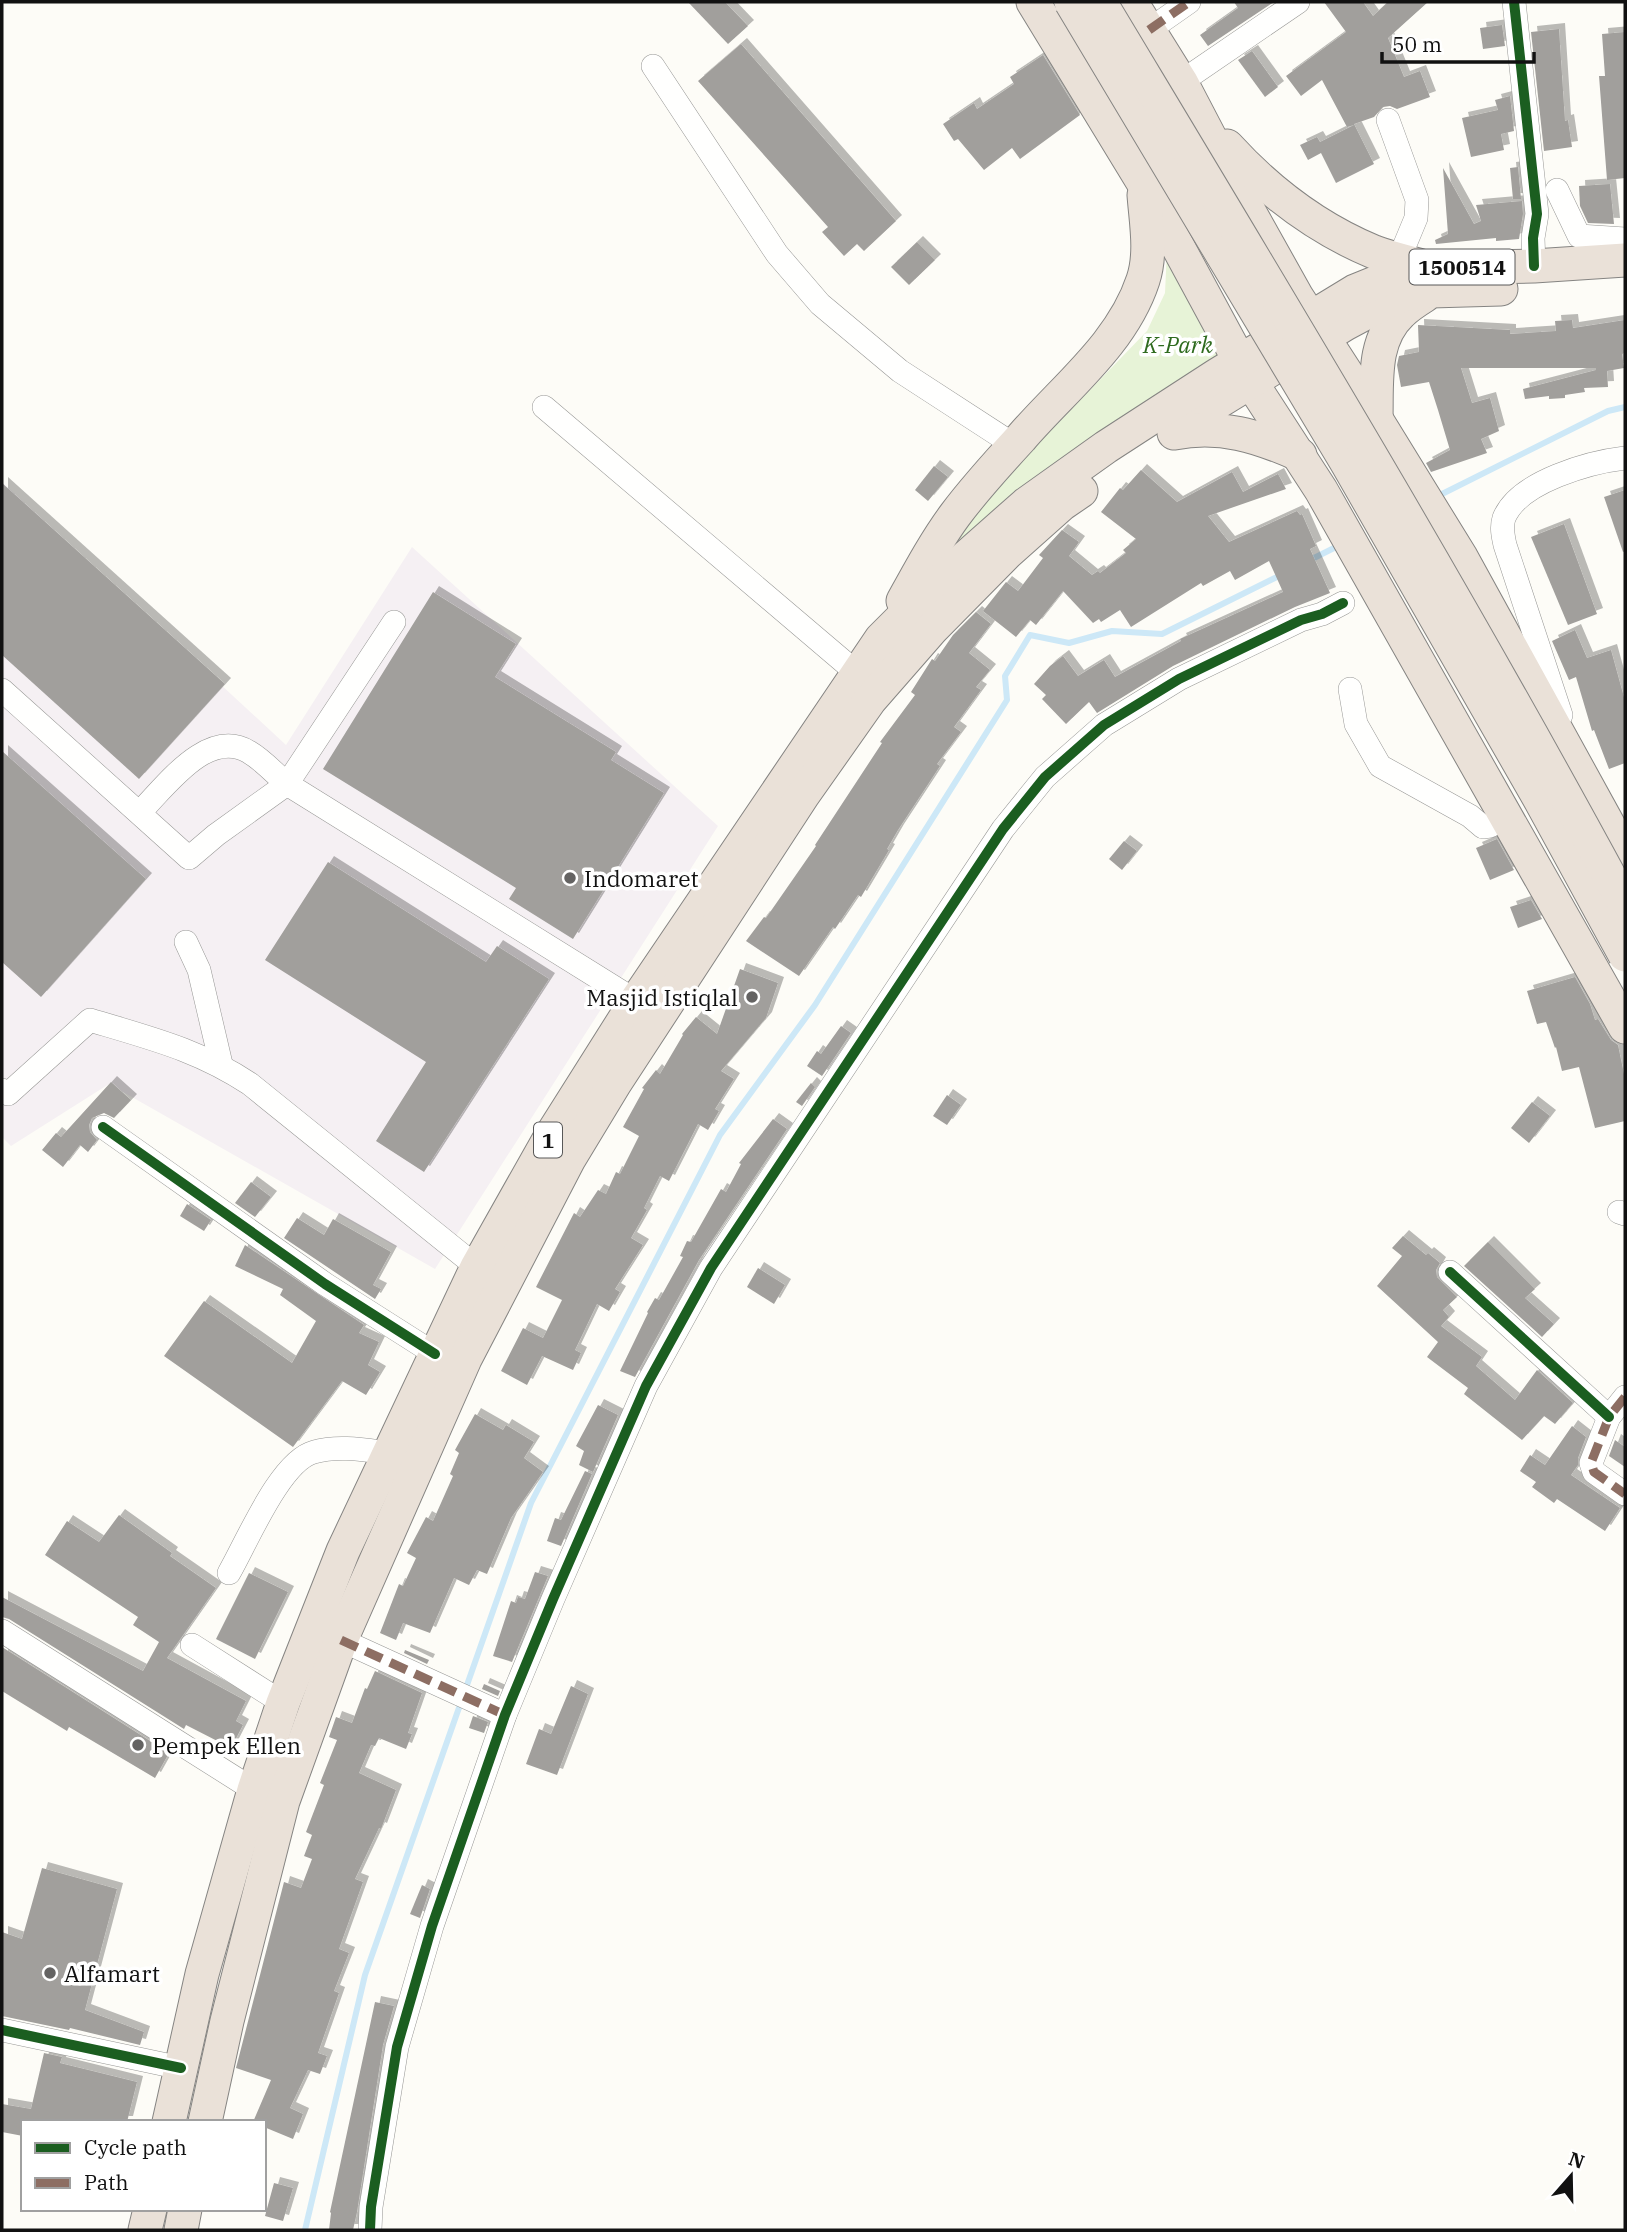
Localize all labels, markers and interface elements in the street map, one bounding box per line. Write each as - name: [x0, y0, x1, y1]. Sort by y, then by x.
- scale bar: [1382, 21, 1534, 65]
- text: 50 m: [1392, 30, 1442, 58]
- road number: 1500514: [1410, 250, 1514, 284]
- park label: K-Park: [1142, 329, 1214, 359]
- place label: Indomaret: [584, 863, 699, 893]
- marker: Indomaret: [562, 870, 578, 886]
- place label: Masjid Istiqlal: [586, 982, 738, 1012]
- marker: Masjid Istiqlal: [744, 989, 760, 1005]
- road number: 1: [534, 1122, 562, 1158]
- place label: Pempek Ellen: [152, 1730, 301, 1760]
- marker: Pempek Ellen: [130, 1737, 146, 1753]
- place label: Alfamart: [64, 1958, 160, 1988]
- marker: Alfamart: [42, 1965, 58, 1981]
- legend: [21, 2120, 266, 2211]
- text: Cycle path: [84, 2133, 187, 2161]
- north arrow: [1536, 2141, 1606, 2211]
- text: N: [1566, 2146, 1588, 2174]
- text: Path: [84, 2168, 129, 2196]

